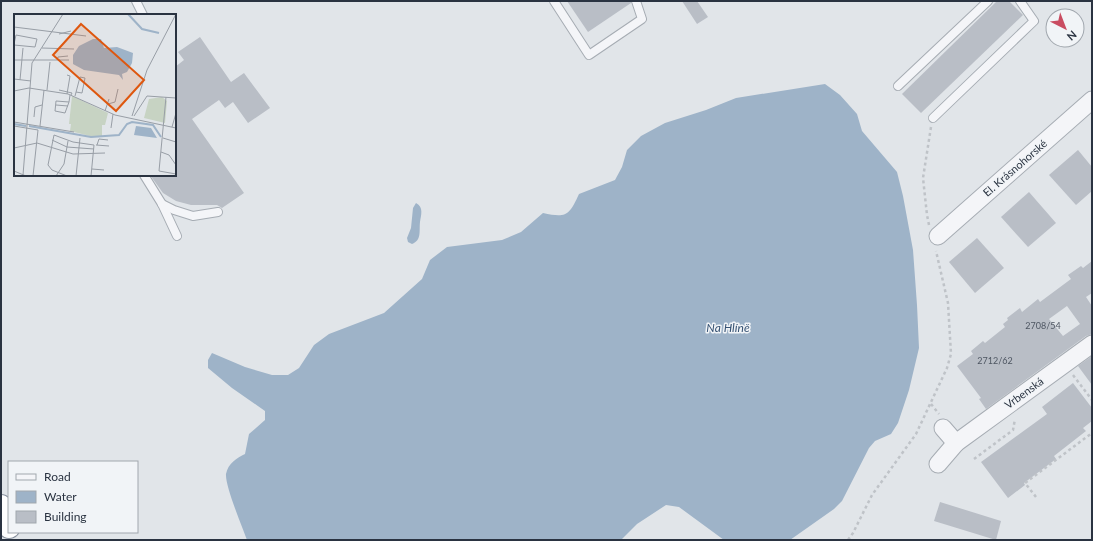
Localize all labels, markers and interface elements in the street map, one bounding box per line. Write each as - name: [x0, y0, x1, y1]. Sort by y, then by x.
- north arrow: [1045, 8, 1085, 48]
- inset map: [14, 14, 176, 176]
- text: N: [1065, 28, 1080, 43]
- street label: El. Krásnohorské: [980, 136, 1049, 199]
- water label: Na Hlíně: [706, 320, 750, 335]
- house number: 2708/54: [1025, 320, 1061, 331]
- house number: 2712/62: [977, 355, 1013, 366]
- street label: Vrbenská: [1002, 374, 1046, 411]
- legend: [8, 461, 138, 533]
- text: Road: [44, 469, 71, 484]
- text: Water: [44, 489, 77, 504]
- text: Building: [44, 509, 87, 524]

